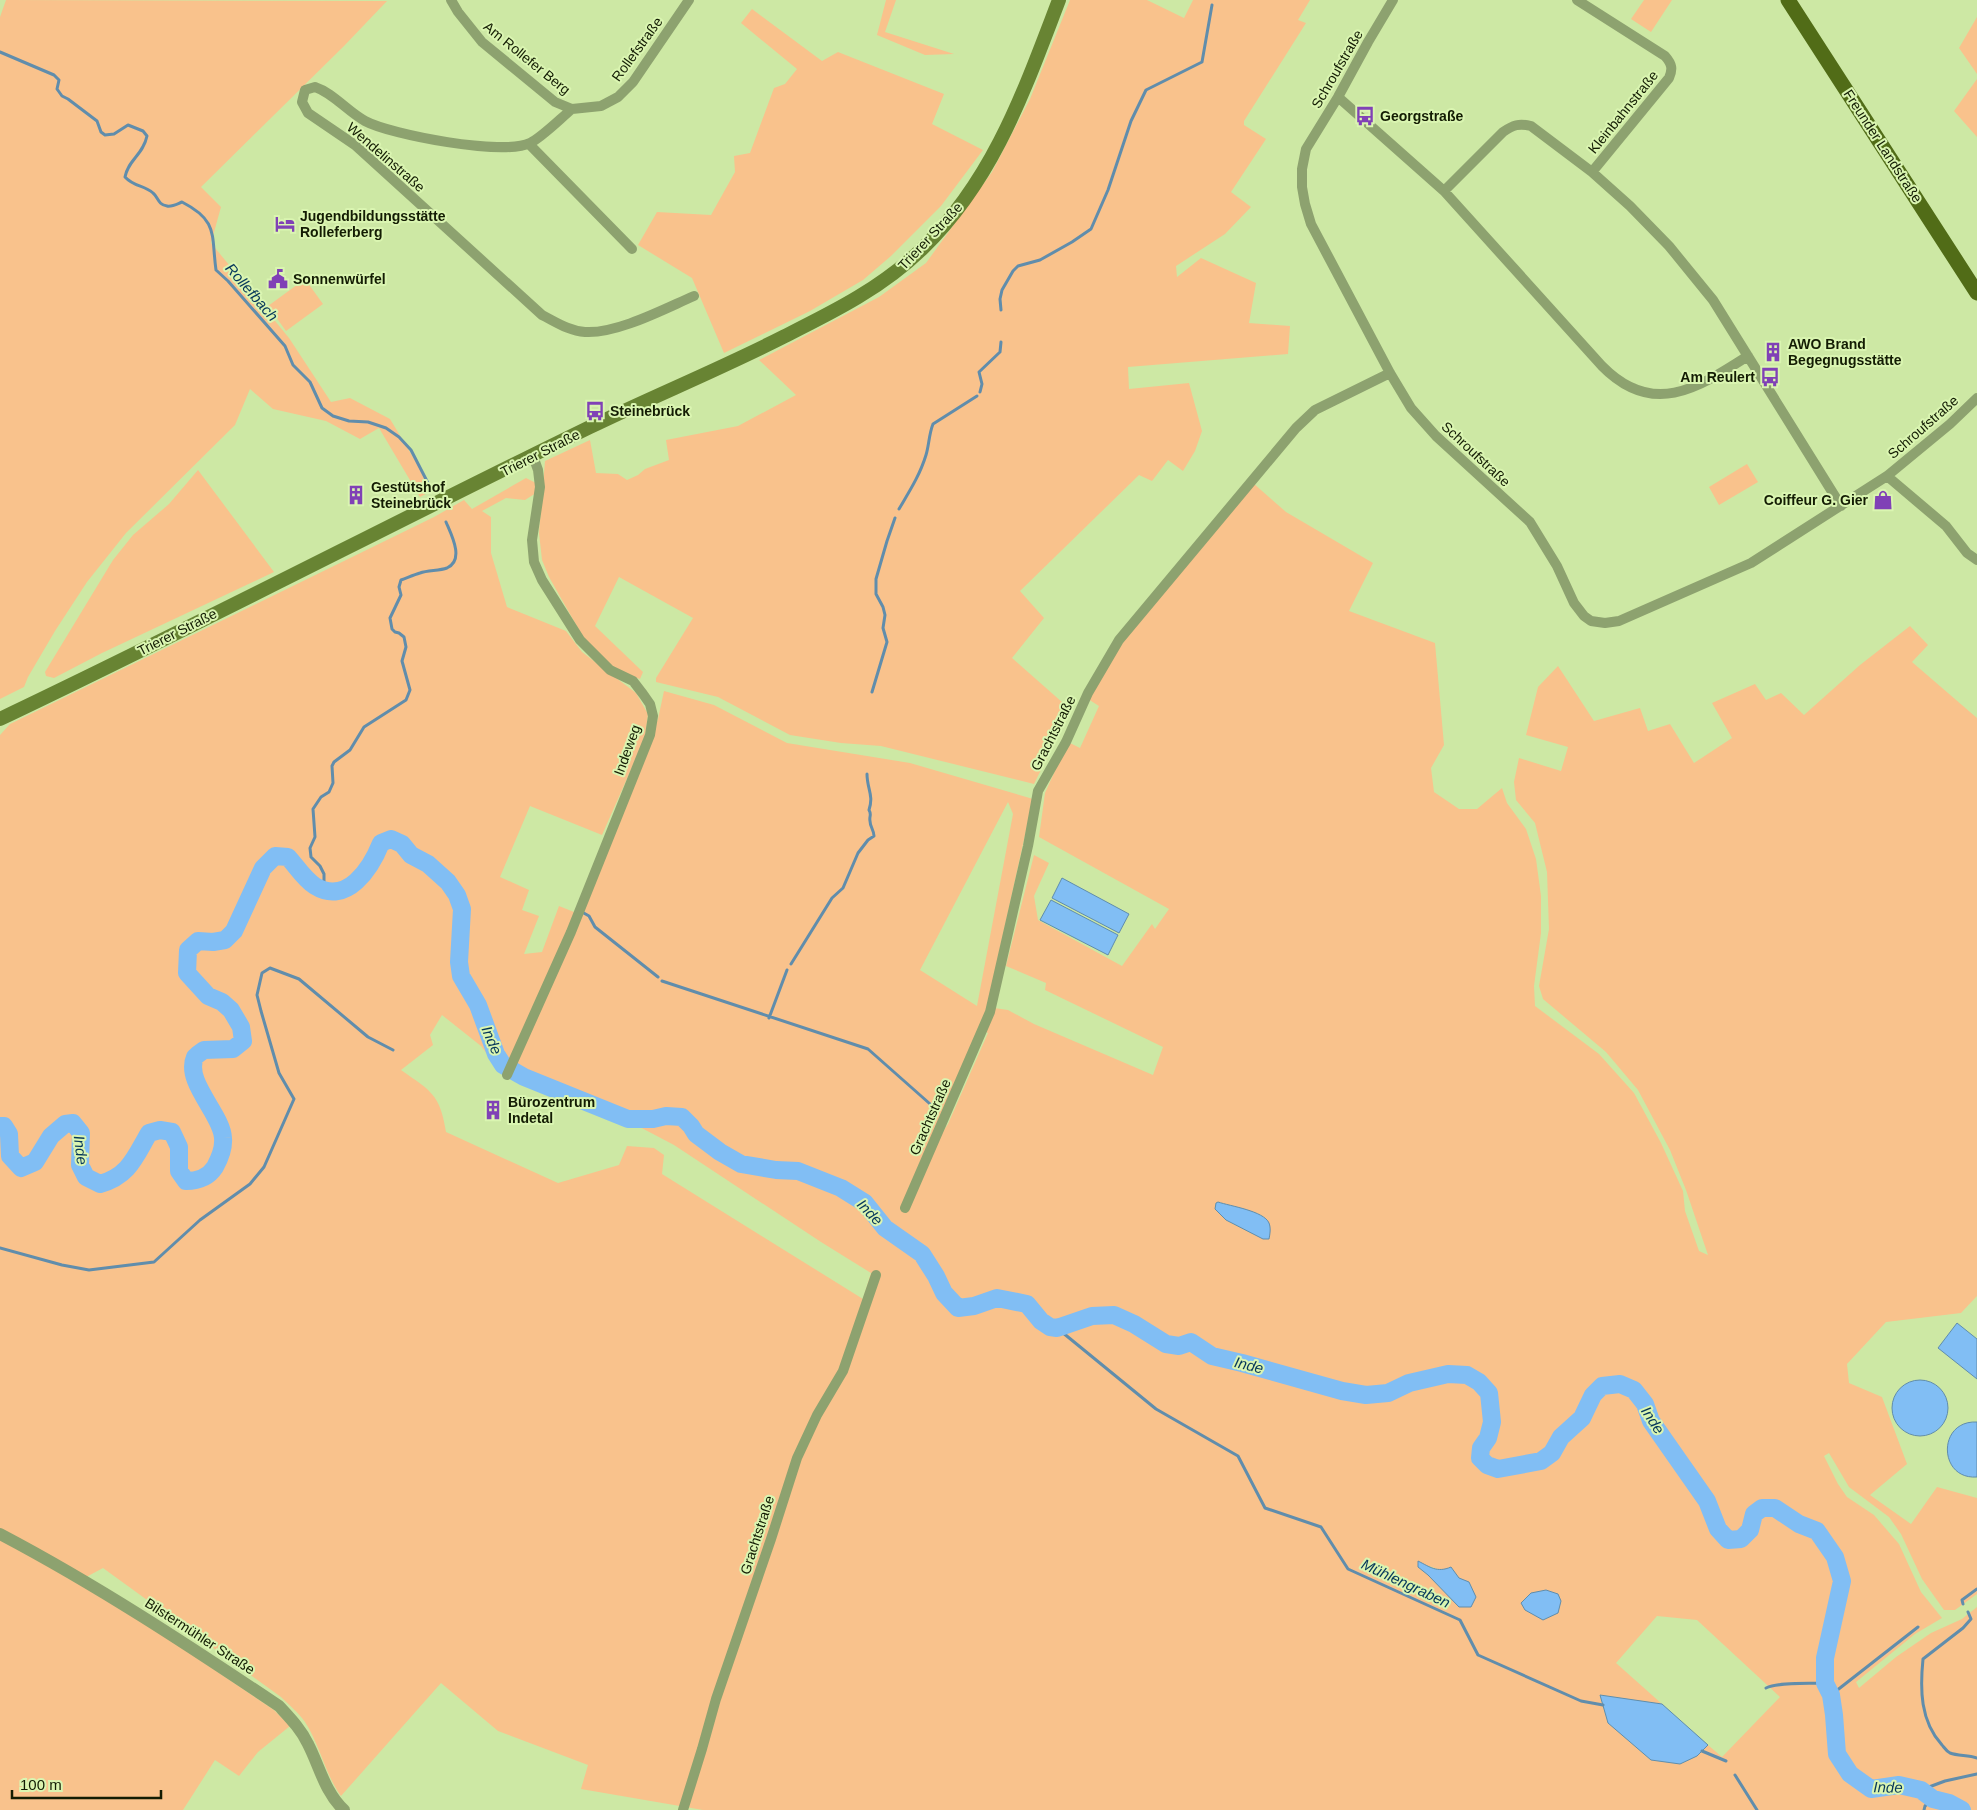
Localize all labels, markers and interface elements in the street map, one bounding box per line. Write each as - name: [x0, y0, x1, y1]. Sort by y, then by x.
- street label: Rollefstraße: [608, 14, 666, 84]
- street label: Am Rollefer Berg: [481, 18, 573, 98]
- street label: Schroufstraße: [1308, 27, 1366, 111]
- street label: Kleinbahnstraße: [1585, 67, 1661, 157]
- street label: Freunder Landstraße: [1840, 86, 1926, 206]
- bus stop icon: Georgstraße: [1354, 105, 1376, 127]
- place label: Georgstraße: [1380, 108, 1463, 124]
- street label: Wendelinstraße: [344, 119, 428, 195]
- street label: Trierer Straße: [895, 199, 966, 273]
- place label: Jugendbildungsstätte Rolleferberg: [300, 208, 446, 240]
- hotel icon: Jugendbildungsstätte Rolleferberg: [274, 213, 296, 235]
- water label: Rollefbach: [222, 260, 282, 324]
- public building icon: Sonnenwürfel: [267, 268, 289, 290]
- place label: Sonnenwürfel: [293, 271, 386, 287]
- place label: AWO Brand Begegnugsstätte: [1788, 336, 1902, 368]
- building icon: AWO Brand Begegnugsstätte: [1762, 341, 1784, 363]
- bus stop icon: Am Reulert: [1759, 366, 1781, 388]
- place label: Am Reulert: [1680, 369, 1755, 385]
- street label: Schroufstraße: [1885, 392, 1962, 462]
- bus stop icon: Steinebrück: [584, 400, 606, 422]
- place label: Steinebrück: [610, 403, 690, 419]
- street label: Schroufstraße: [1438, 418, 1514, 490]
- street label: Trierer Straße: [498, 426, 582, 480]
- place label: Gestütshof Steinebrück: [371, 479, 451, 511]
- building icon: Gestütshof Steinebrück: [345, 484, 367, 506]
- shop icon: Coiffeur G. Gier: [1872, 489, 1894, 511]
- place label: Coiffeur G. Gier: [1764, 492, 1869, 508]
- street label: Trierer Straße: [135, 605, 219, 659]
- street label: Grachtstraße: [1027, 693, 1079, 773]
- street label: Indeweg: [610, 722, 644, 778]
- water label: Inde: [478, 1023, 506, 1057]
- street label: Grachtstraße: [906, 1076, 954, 1158]
- place label: Bürozentrum Indetal: [508, 1094, 595, 1126]
- building icon: Bürozentrum Indetal: [482, 1099, 504, 1121]
- water label: Inde: [71, 1134, 91, 1166]
- water label: Inde: [854, 1196, 886, 1228]
- water label: Inde: [1233, 1353, 1265, 1377]
- water label: Inde: [1638, 1403, 1668, 1437]
- street label: Grachtstraße: [737, 1493, 777, 1576]
- water label: Mühlengraben: [1359, 1555, 1453, 1611]
- street label: Bilstermühler Straße: [142, 1595, 258, 1678]
- scale bar: [12, 1768, 161, 1800]
- text: 100 m: [20, 1776, 62, 1793]
- water label: Inde: [1873, 1778, 1903, 1796]

